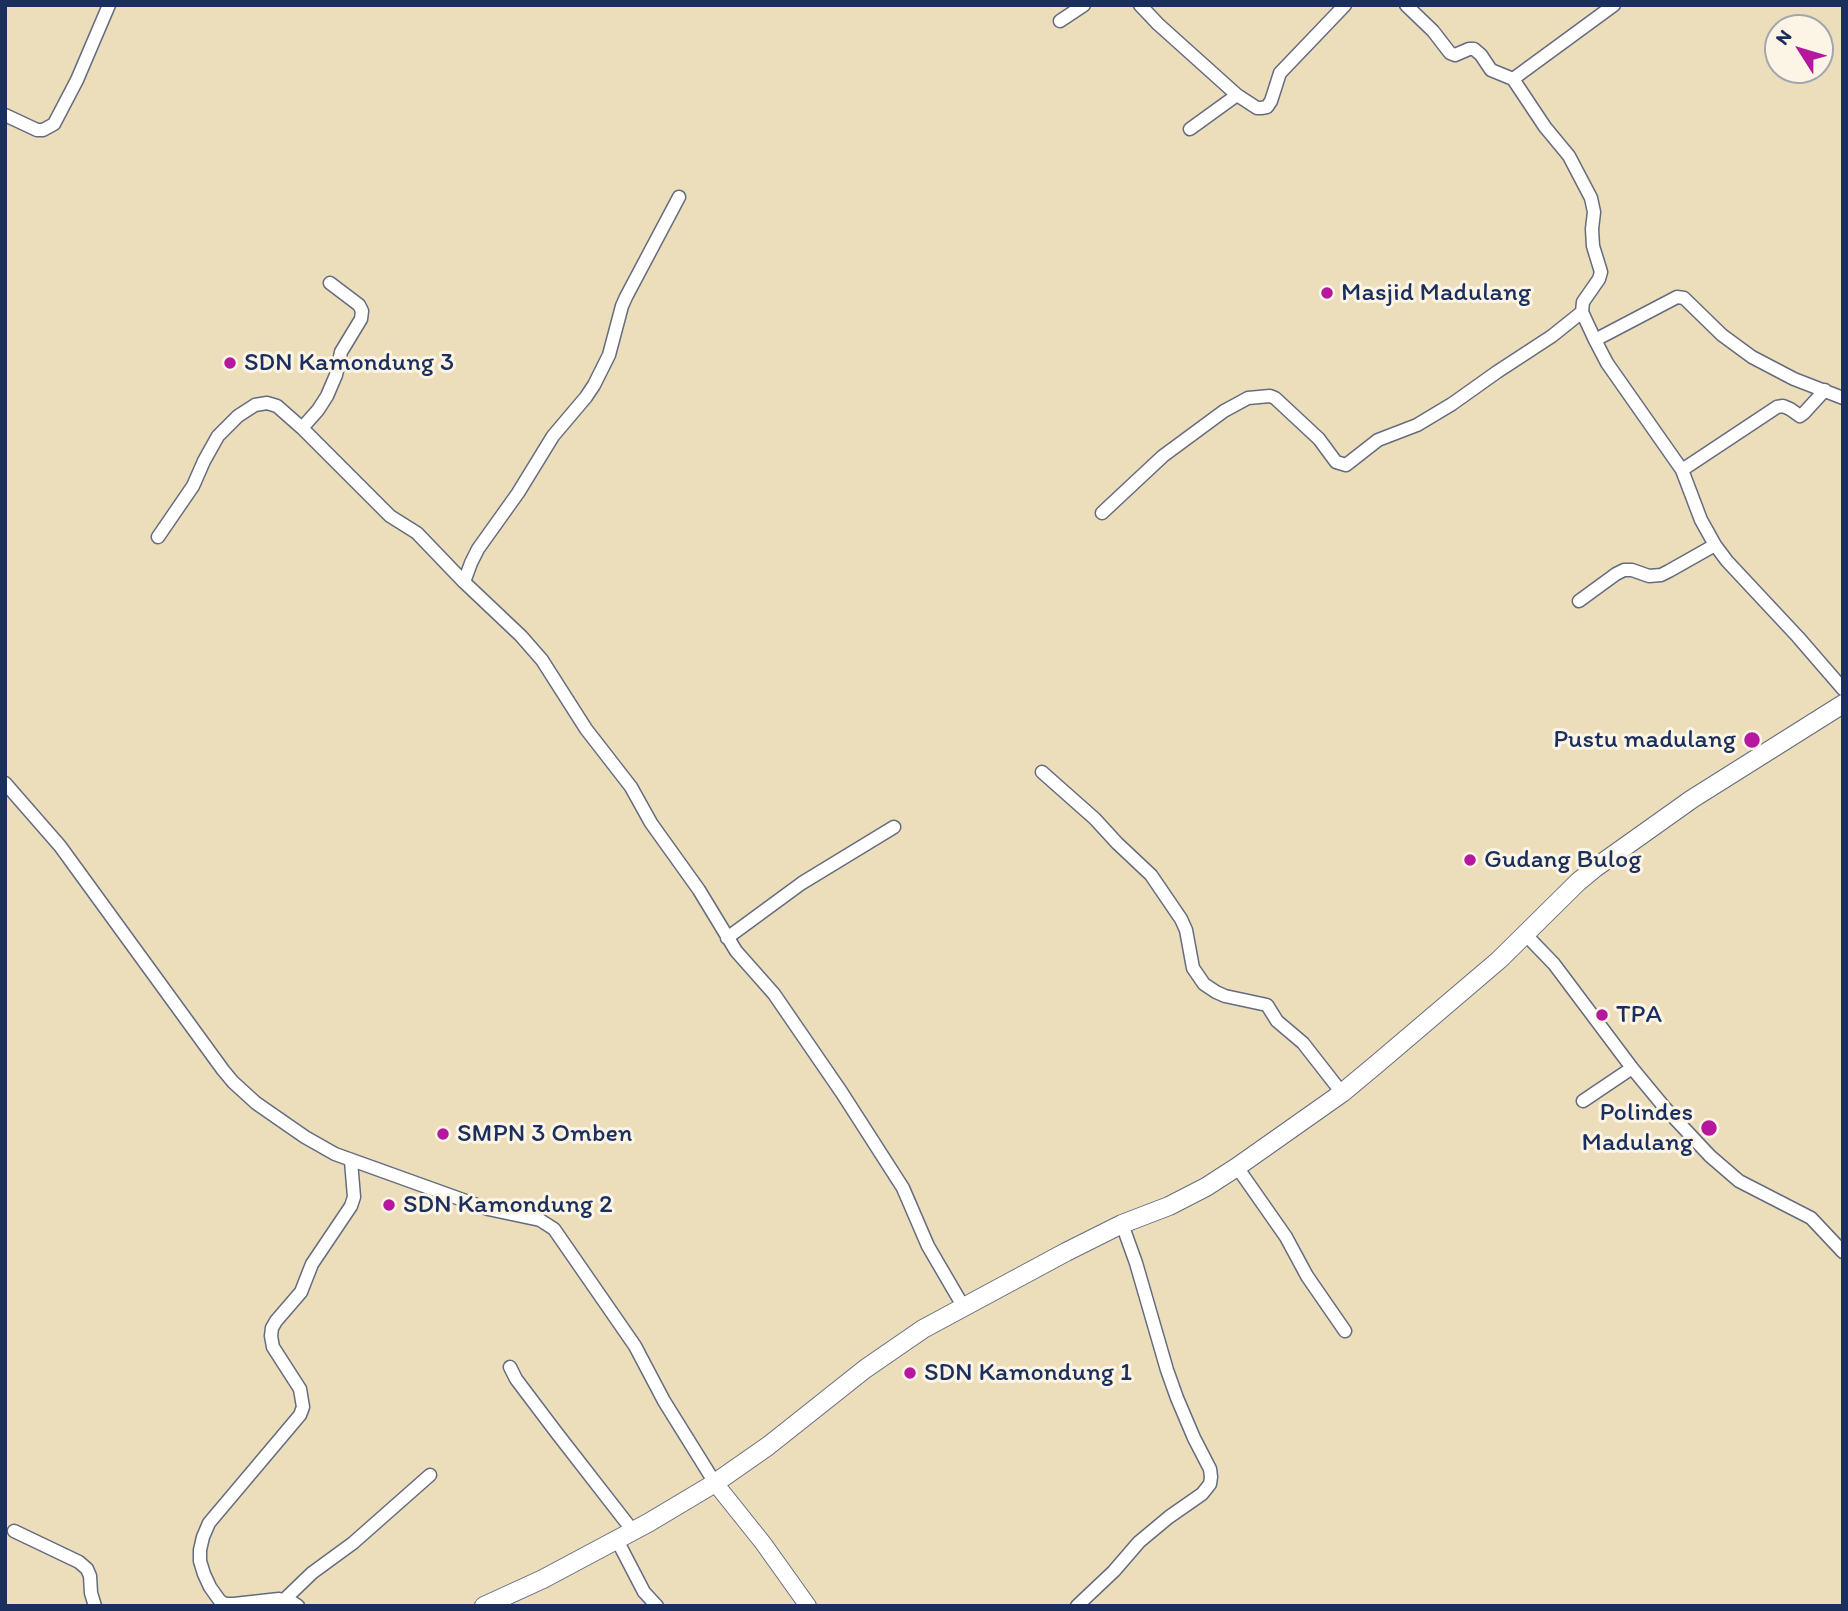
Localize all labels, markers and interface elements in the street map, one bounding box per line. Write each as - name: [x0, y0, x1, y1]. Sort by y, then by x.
- north arrow: [1764, 14, 1834, 84]
- text: N: [1770, 25, 1796, 49]
- place label: Masjid Madulang: [1341, 277, 1531, 309]
- marker: Masjid Madulang: [1319, 285, 1335, 301]
- place label: SDN Kamondung 3: [244, 347, 454, 379]
- marker: SDN Kamondung 3: [222, 355, 238, 371]
- place label: Pustu madulang: [1553, 724, 1736, 756]
- marker: Pustu madulang: [1742, 730, 1762, 750]
- place label: Gudang Bulog: [1484, 844, 1641, 876]
- marker: Gudang Bulog: [1462, 852, 1478, 868]
- place label: TPA: [1616, 999, 1662, 1031]
- marker: TPA: [1594, 1007, 1610, 1023]
- place label: Polindes Madulang: [1582, 1097, 1693, 1158]
- place label: SMPN 3 Omben: [457, 1118, 633, 1150]
- marker: Polindes Madulang: [1699, 1118, 1719, 1138]
- marker: SMPN 3 Omben: [435, 1126, 451, 1142]
- place label: SDN Kamondung 2: [403, 1189, 613, 1221]
- marker: SDN Kamondung 2: [381, 1197, 397, 1213]
- place label: SDN Kamondung 1: [924, 1357, 1132, 1389]
- marker: SDN Kamondung 1: [902, 1365, 918, 1381]

